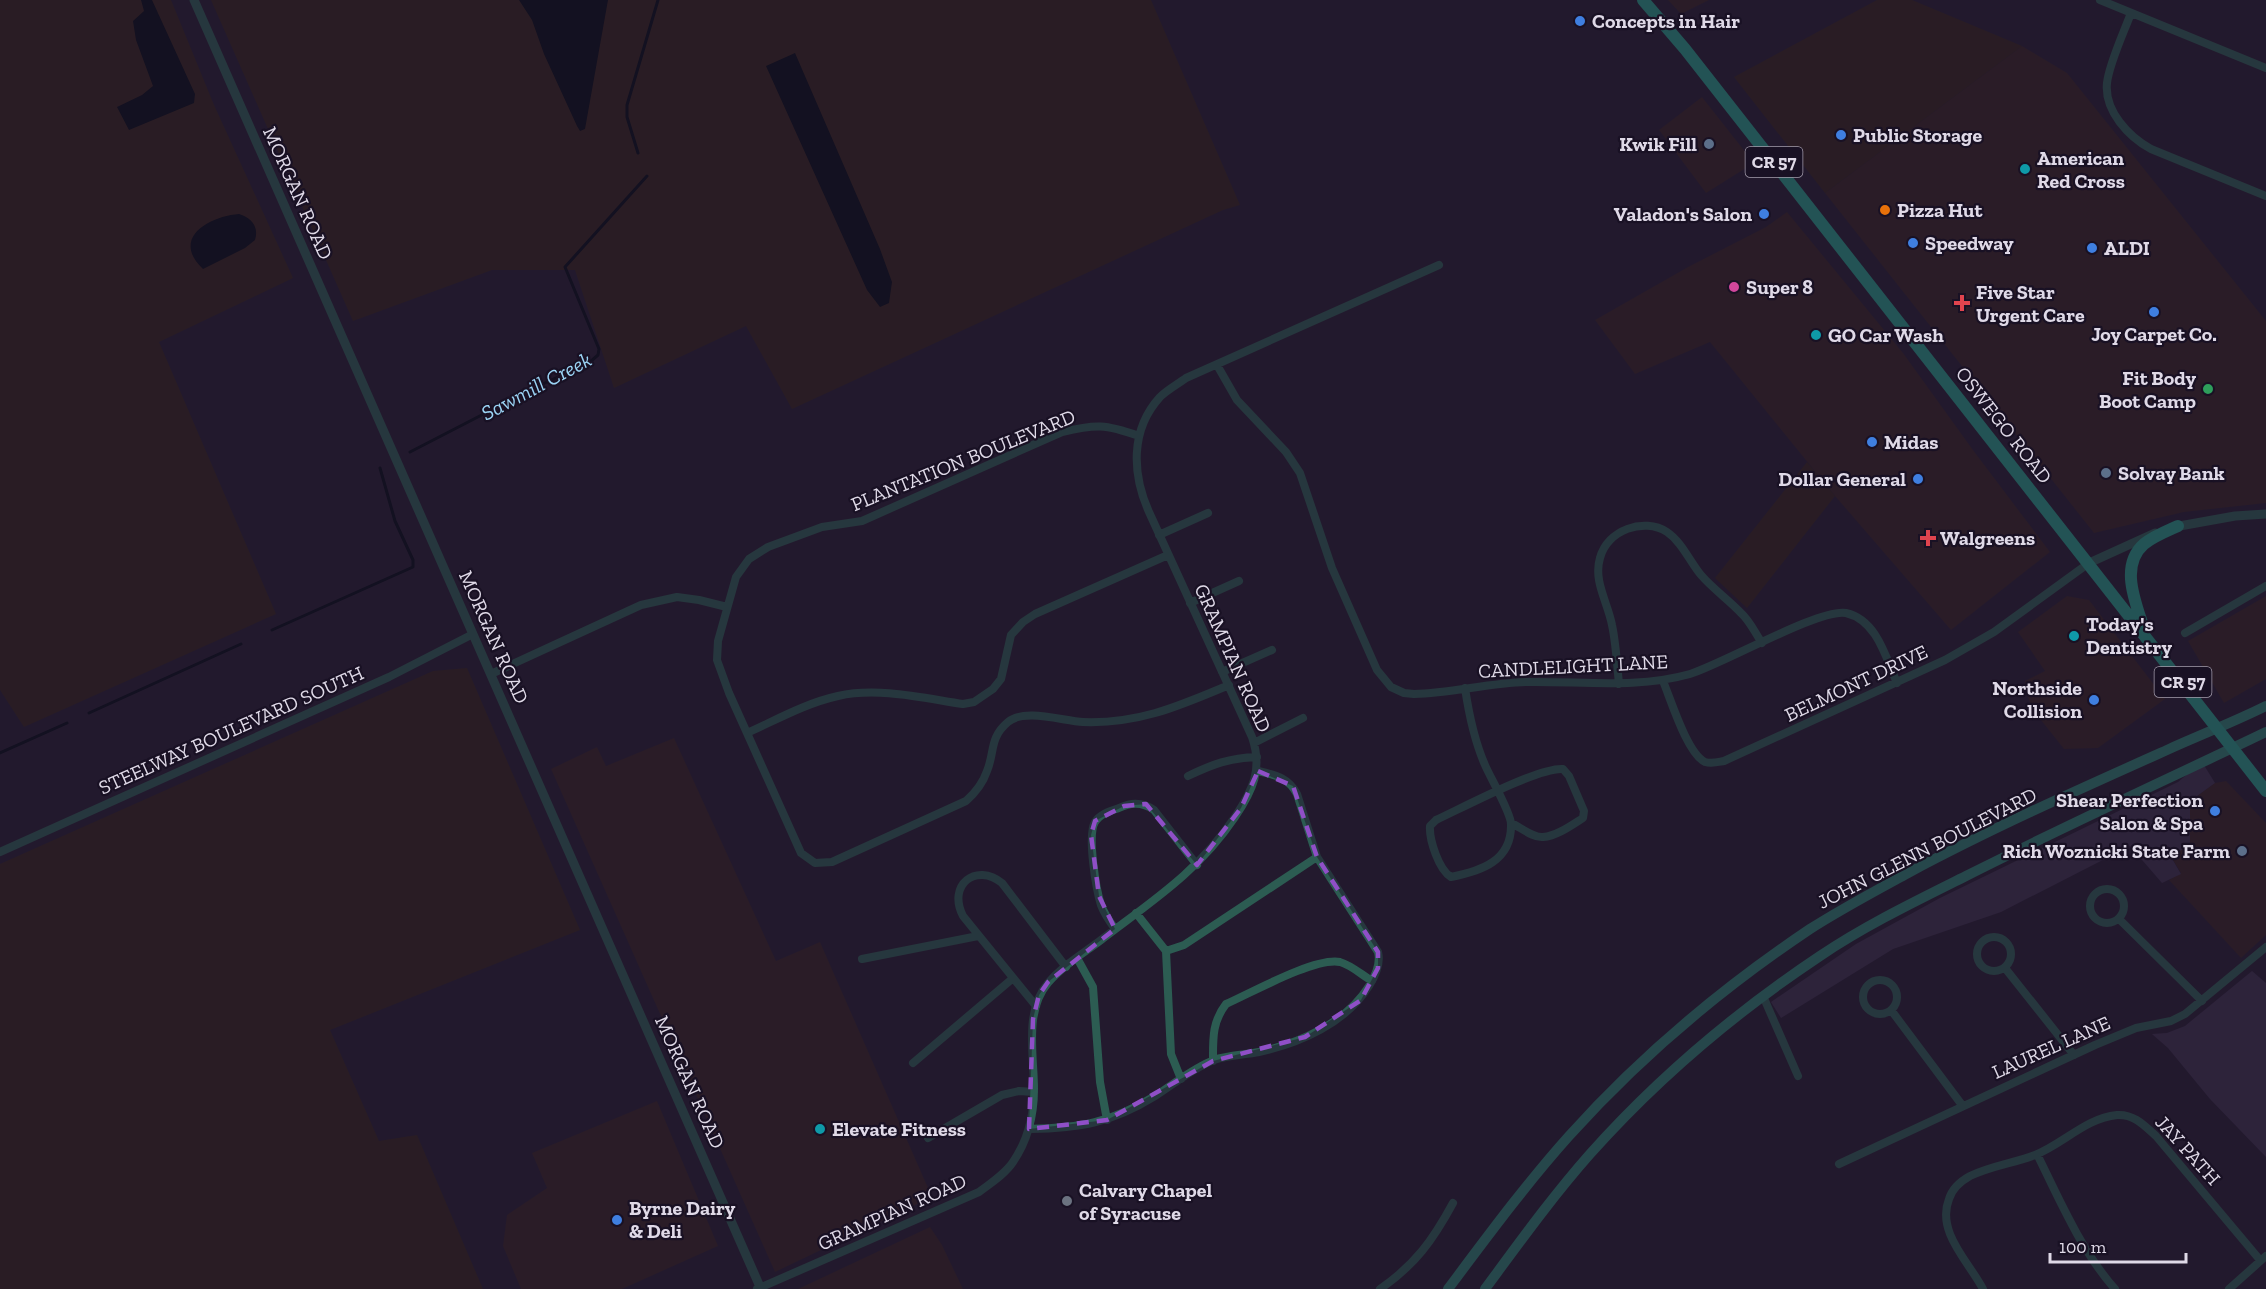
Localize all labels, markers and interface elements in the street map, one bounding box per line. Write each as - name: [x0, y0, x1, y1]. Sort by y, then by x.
- place label: Concepts in Hair: [1592, 9, 1740, 33]
- marker: Concepts in Hair: [1573, 14, 1587, 28]
- street label: MORGAN ROAD: [258, 123, 338, 263]
- place label: Public Storage: [1853, 123, 1982, 147]
- marker: Public Storage: [1834, 128, 1848, 142]
- place label: Kwik Fill: [1619, 132, 1697, 156]
- marker: Kwik Fill: [1702, 137, 1716, 151]
- place label: American Red Cross: [2037, 146, 2125, 193]
- road number: CR 57: [1746, 147, 1802, 177]
- marker: American Red Cross: [2018, 162, 2032, 176]
- place label: Pizza Hut: [1897, 198, 1983, 222]
- place label: Valadon's Salon: [1614, 202, 1752, 226]
- marker: Pizza Hut: [1878, 203, 1892, 217]
- marker: Valadon's Salon: [1757, 207, 1771, 221]
- place label: Speedway: [1925, 231, 2014, 255]
- marker: Speedway: [1906, 236, 1920, 250]
- place label: ALDI: [2104, 236, 2150, 260]
- marker: ALDI: [2085, 241, 2099, 255]
- place label: Super 8: [1746, 275, 1813, 299]
- marker: Super 8: [1727, 280, 1741, 294]
- place label: Five Star Urgent Care: [1976, 280, 2085, 327]
- marker: Five Star Urgent Care: [1953, 294, 1971, 312]
- marker: Joy Carpet Co.: [2147, 305, 2161, 319]
- place label: Joy Carpet Co.: [2091, 322, 2217, 346]
- place label: GO Car Wash: [1828, 323, 1944, 347]
- marker: GO Car Wash: [1809, 328, 1823, 342]
- water label: Sawmill Creek: [477, 347, 595, 425]
- street label: OSWEGO ROAD: [1951, 362, 2057, 488]
- place label: Fit Body Boot Camp: [2099, 366, 2196, 413]
- marker: Fit Body Boot Camp: [2201, 382, 2215, 396]
- street label: PLANTATION BOULEVARD: [847, 404, 1079, 516]
- place label: Midas: [1884, 430, 1939, 454]
- marker: Midas: [1865, 435, 1879, 449]
- place label: Solvay Bank: [2118, 461, 2225, 485]
- marker: Solvay Bank: [2099, 466, 2113, 480]
- place label: Dollar General: [1778, 467, 1906, 491]
- marker: Dollar General: [1911, 472, 1925, 486]
- place label: Walgreens: [1940, 526, 2035, 550]
- marker: Walgreens: [1921, 531, 1935, 545]
- street label: MORGAN ROAD: [454, 567, 534, 707]
- street label: GRAMPIAN ROAD: [1189, 580, 1277, 736]
- place label: Today's Dentistry: [2086, 612, 2172, 659]
- marker: Today's Dentistry: [2067, 629, 2081, 643]
- street label: BELMONT DRIVE: [1781, 639, 1931, 727]
- street label: CANDLELIGHT LANE: [1477, 649, 1669, 683]
- street label: STEELWAY BOULEVARD SOUTH: [95, 661, 367, 799]
- road number: CR 57: [2154, 667, 2212, 697]
- place label: Northside Collision: [1992, 676, 2082, 723]
- marker: Northside Collision: [2087, 693, 2101, 707]
- street label: JOHN GLENN BOULEVARD: [1813, 782, 2041, 914]
- place label: Shear Perfection Salon & Spa: [2056, 788, 2203, 835]
- marker: Shear Perfection Salon & Spa: [2208, 804, 2222, 818]
- place label: Rich Woznicki State Farm: [2002, 839, 2230, 863]
- marker: Rich Woznicki State Farm: [2235, 844, 2249, 858]
- street label: LAUREL LANE: [1988, 1010, 2114, 1084]
- street label: MORGAN ROAD: [650, 1012, 730, 1152]
- street label: JAY PATH: [2150, 1110, 2226, 1190]
- place label: Elevate Fitness: [832, 1117, 966, 1141]
- marker: Elevate Fitness: [813, 1122, 827, 1136]
- street label: GRAMPIAN ROAD: [814, 1168, 970, 1256]
- place label: Calvary Chapel of Syracuse: [1079, 1178, 1212, 1225]
- marker: Calvary Chapel of Syracuse: [1060, 1194, 1074, 1208]
- place label: Byrne Dairy & Deli: [629, 1196, 736, 1243]
- marker: Byrne Dairy & Deli: [610, 1213, 624, 1227]
- scale bar: [2050, 1226, 2186, 1264]
- text: 100 m: [2059, 1236, 2107, 1258]

